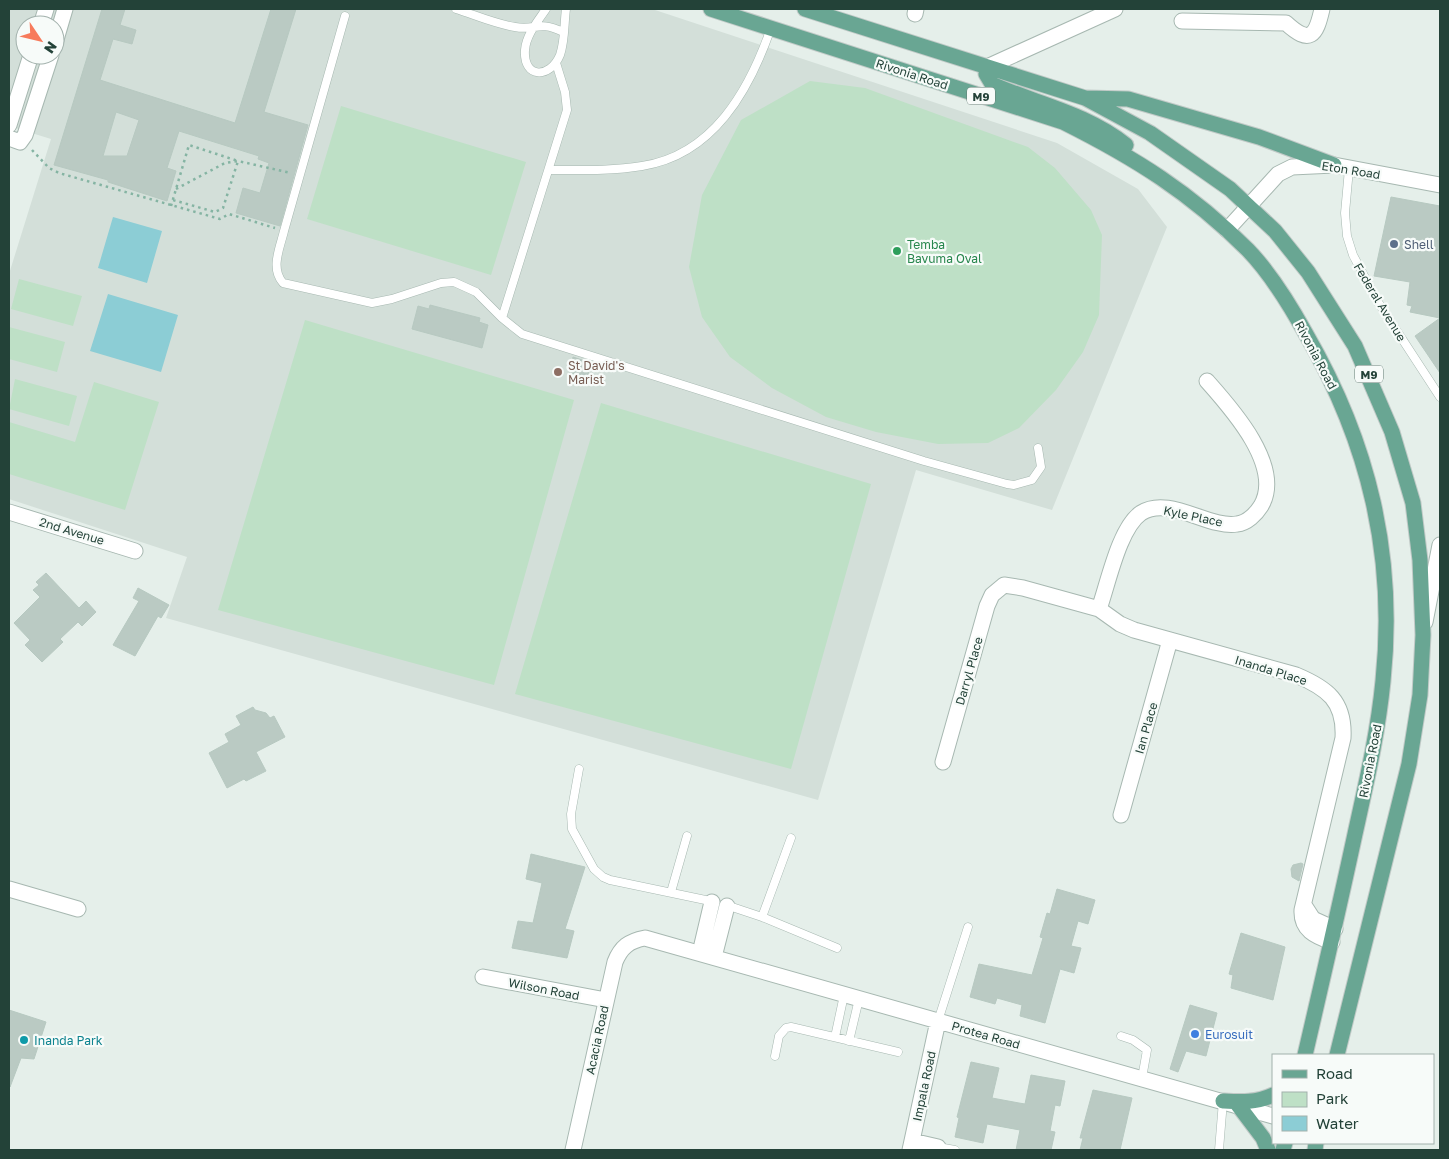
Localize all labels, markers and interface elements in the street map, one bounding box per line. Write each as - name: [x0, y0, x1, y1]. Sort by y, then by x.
- north arrow: [15, 15, 65, 65]
- text: N: [41, 39, 61, 57]
- street label: Rivonia Road: [874, 55, 950, 93]
- road number: M9: [967, 88, 995, 104]
- street label: Eton Road: [1321, 158, 1381, 182]
- place label: Temba Bavuma Oval: [907, 237, 982, 266]
- place label: Shell: [1404, 237, 1434, 252]
- marker: Shell: [1388, 238, 1400, 250]
- marker: Temba Bavuma Oval: [891, 245, 903, 257]
- street label: Federal Avenue: [1351, 260, 1409, 344]
- street label: Rivonia Road: [1292, 318, 1340, 392]
- place label: St David's Marist: [568, 358, 625, 387]
- marker: St David's Marist: [552, 366, 564, 378]
- road number: M9: [1355, 366, 1383, 382]
- street label: Kyle Place: [1162, 502, 1224, 530]
- street label: 2nd Avenue: [38, 514, 106, 548]
- street label: Darryl Place: [952, 635, 986, 707]
- street label: Inanda Place: [1233, 652, 1309, 688]
- street label: Ian Place: [1131, 700, 1161, 756]
- street label: Rivonia Road: [1355, 723, 1385, 799]
- street label: Wilson Road: [507, 975, 581, 1003]
- street label: Acacia Road: [582, 1004, 612, 1076]
- street label: Protea Road: [950, 1018, 1022, 1052]
- place label: Eurosuit: [1205, 1027, 1253, 1042]
- marker: Eurosuit: [1189, 1028, 1201, 1040]
- place label: Inanda Park: [34, 1033, 103, 1048]
- marker: Inanda Park: [18, 1034, 30, 1046]
- street label: Impala Road: [909, 1049, 939, 1123]
- legend: [1272, 1054, 1434, 1144]
- text: Road: [1316, 1064, 1353, 1082]
- text: Park: [1316, 1089, 1349, 1107]
- text: Water: [1316, 1114, 1359, 1132]

